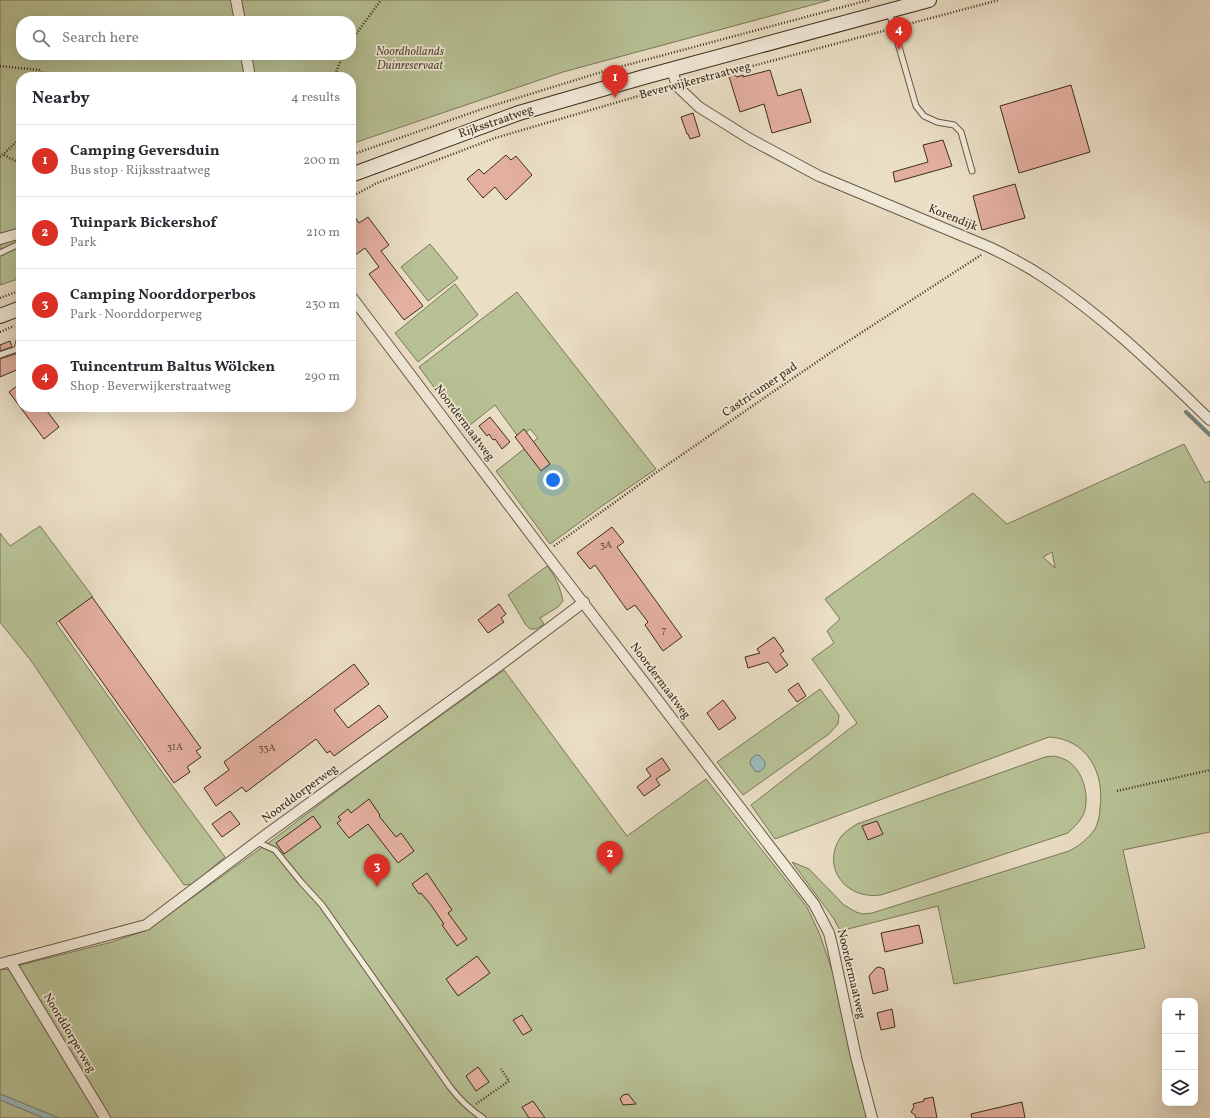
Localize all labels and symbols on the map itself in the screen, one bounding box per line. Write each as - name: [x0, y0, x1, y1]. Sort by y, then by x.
- pin: 4: [886, 17, 912, 50]
- park label: Noordhollands Duinreservaat: [376, 44, 445, 74]
- street label: Beverwijkerstraatweg: [638, 58, 752, 104]
- pin: 1: [602, 65, 628, 98]
- street label: Rijksstraatweg: [456, 102, 536, 142]
- street label: Korendijk: [926, 201, 981, 235]
- street label: Castricumer pad: [719, 359, 801, 421]
- street label: Noordermaatweg: [430, 382, 498, 464]
- your location: [543, 470, 563, 490]
- house number: 3A: [600, 538, 612, 552]
- house number: 7: [662, 623, 667, 637]
- street label: Noordermaatweg: [626, 640, 694, 722]
- house number: 31A: [167, 740, 183, 754]
- house number: 33A: [258, 741, 276, 755]
- street label: Noorddorperweg: [259, 761, 341, 827]
- pin: 2: [597, 841, 623, 874]
- pin: 3: [364, 854, 390, 887]
- street label: Noordermaatweg: [833, 927, 869, 1021]
- street label: Noorddorperweg: [39, 990, 99, 1076]

